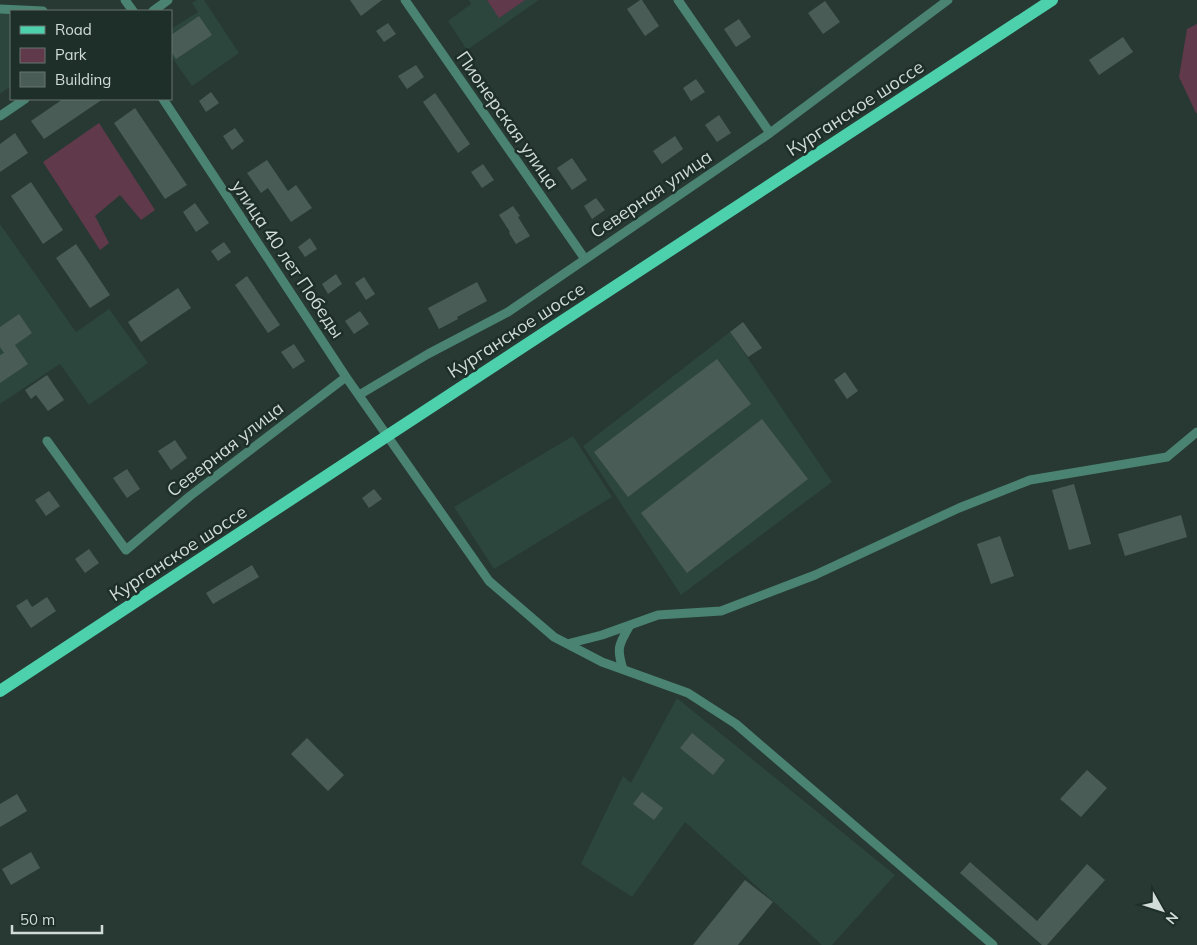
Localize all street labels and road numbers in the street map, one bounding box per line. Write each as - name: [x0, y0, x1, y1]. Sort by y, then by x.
- street label: Пионерская улица: [452, 46, 564, 194]
- street label: Курганское шоссе: [782, 55, 928, 161]
- street label: Северная улица: [586, 145, 716, 243]
- street label: улица 40 лет Победы: [226, 176, 350, 342]
- street label: Курганское шоссе: [443, 277, 589, 383]
- street label: Северная улица: [162, 396, 288, 502]
- street label: Курганское шоссе: [105, 500, 251, 606]

